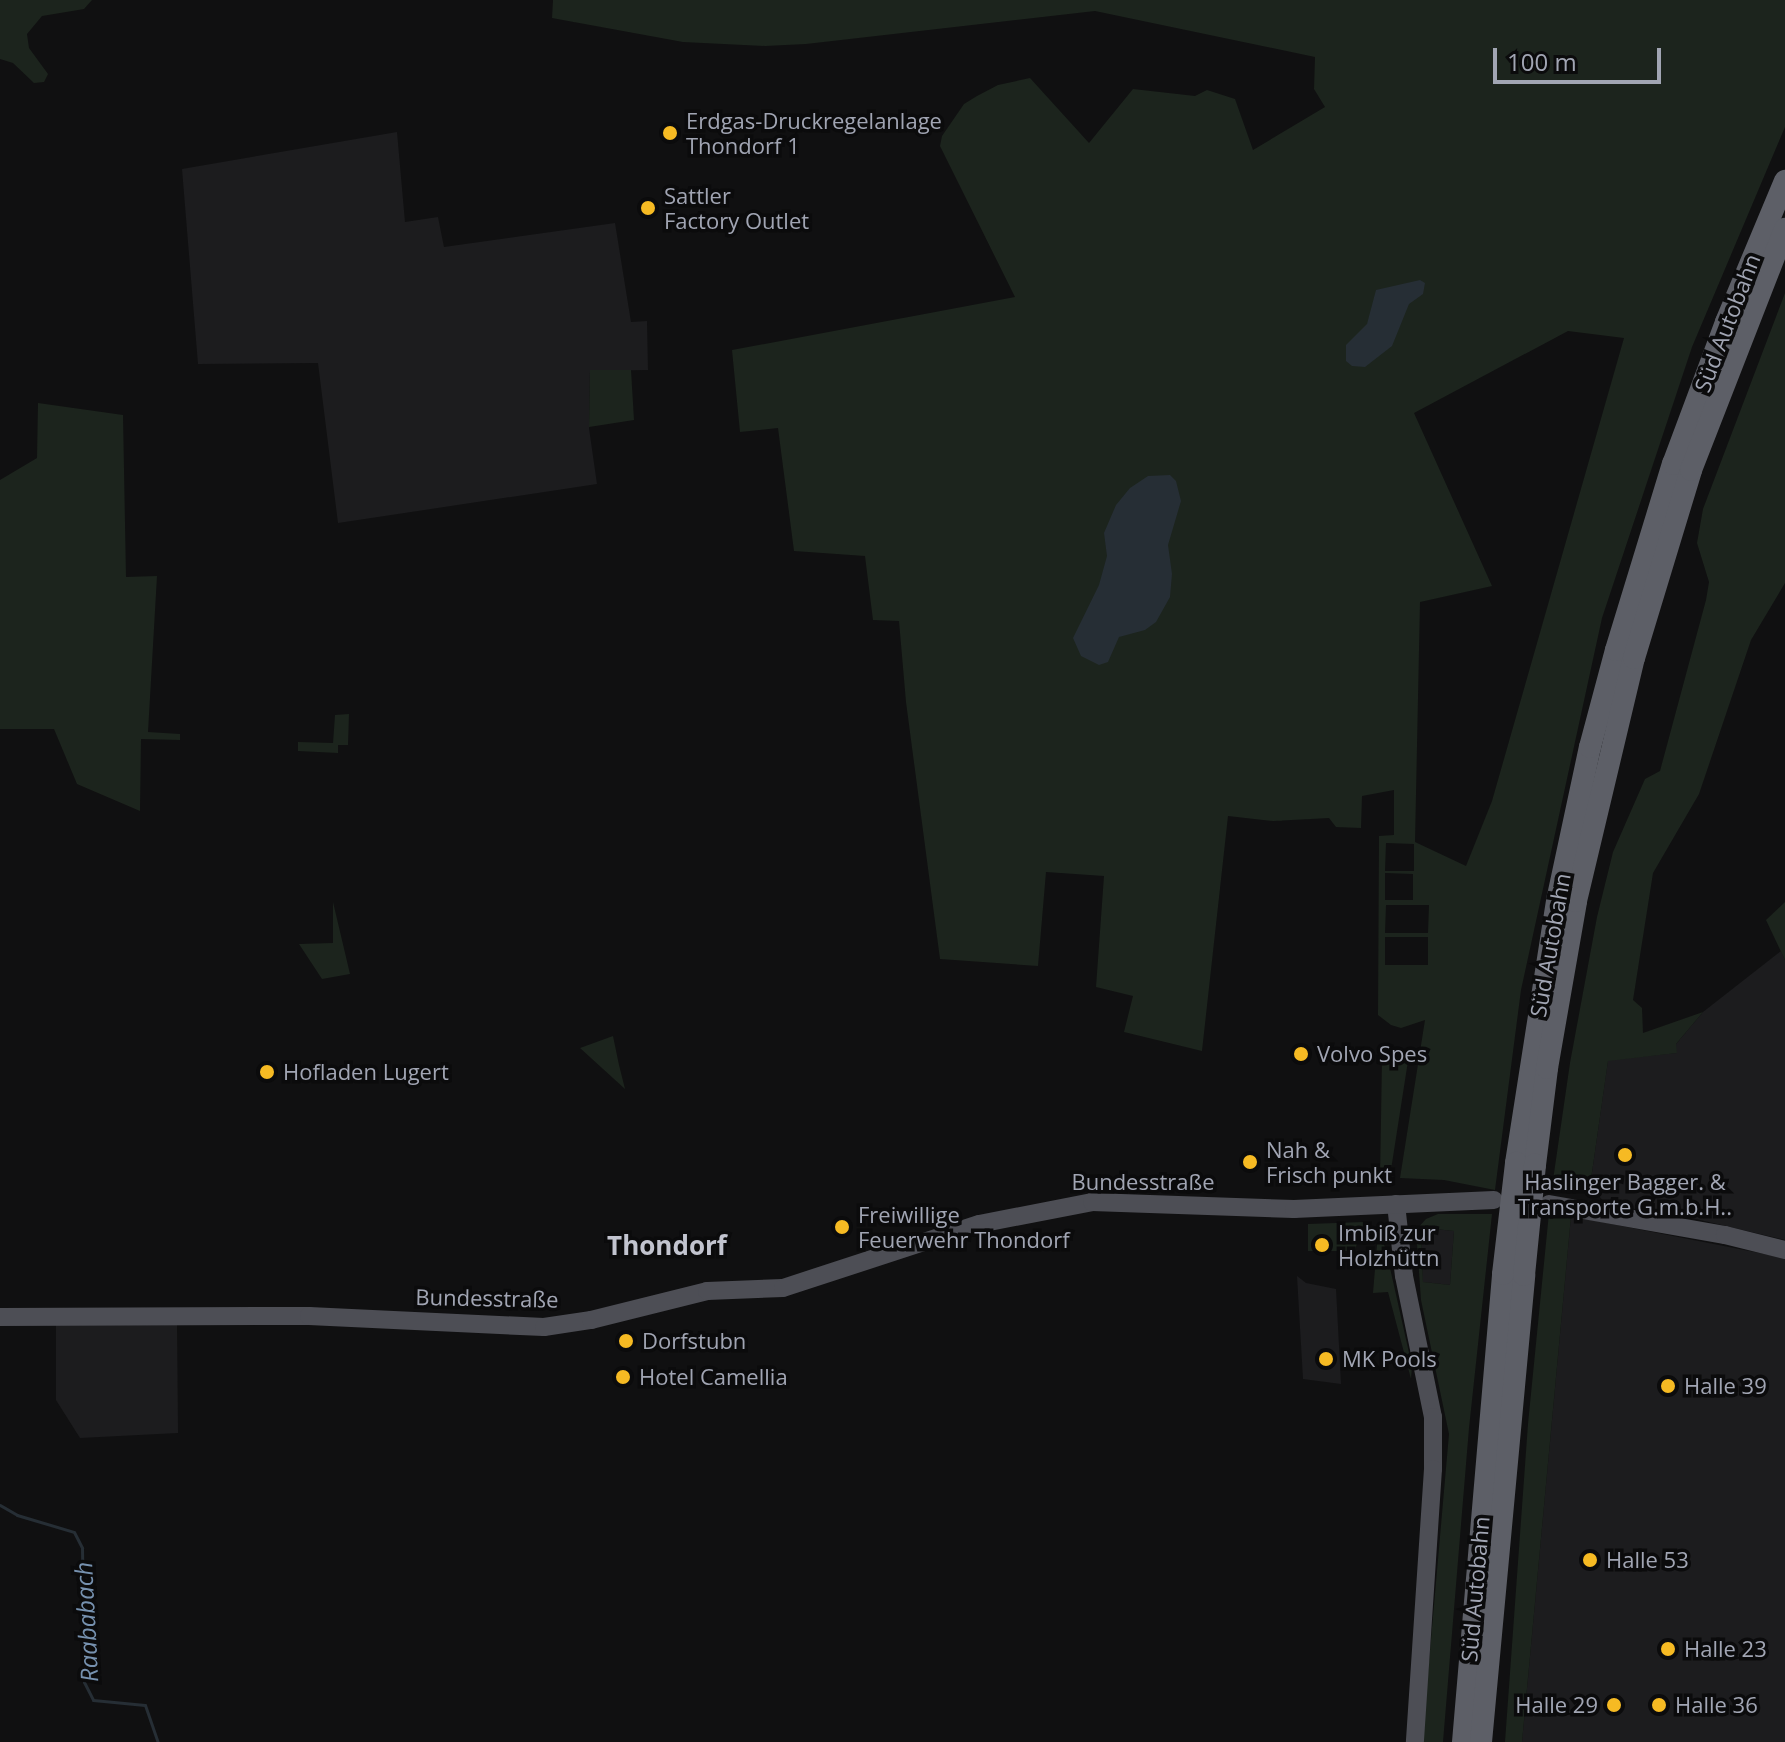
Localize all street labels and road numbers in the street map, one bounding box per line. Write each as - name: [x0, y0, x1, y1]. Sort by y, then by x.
- street label: Süd Autobahn: [1689, 250, 1765, 396]
- street label: Süd Autobahn: [1524, 871, 1576, 1019]
- street label: Bundesstraße: [1071, 1169, 1215, 1195]
- street label: Bundesstraße: [415, 1284, 559, 1312]
- street label: Süd Autobahn: [1455, 1515, 1495, 1663]

